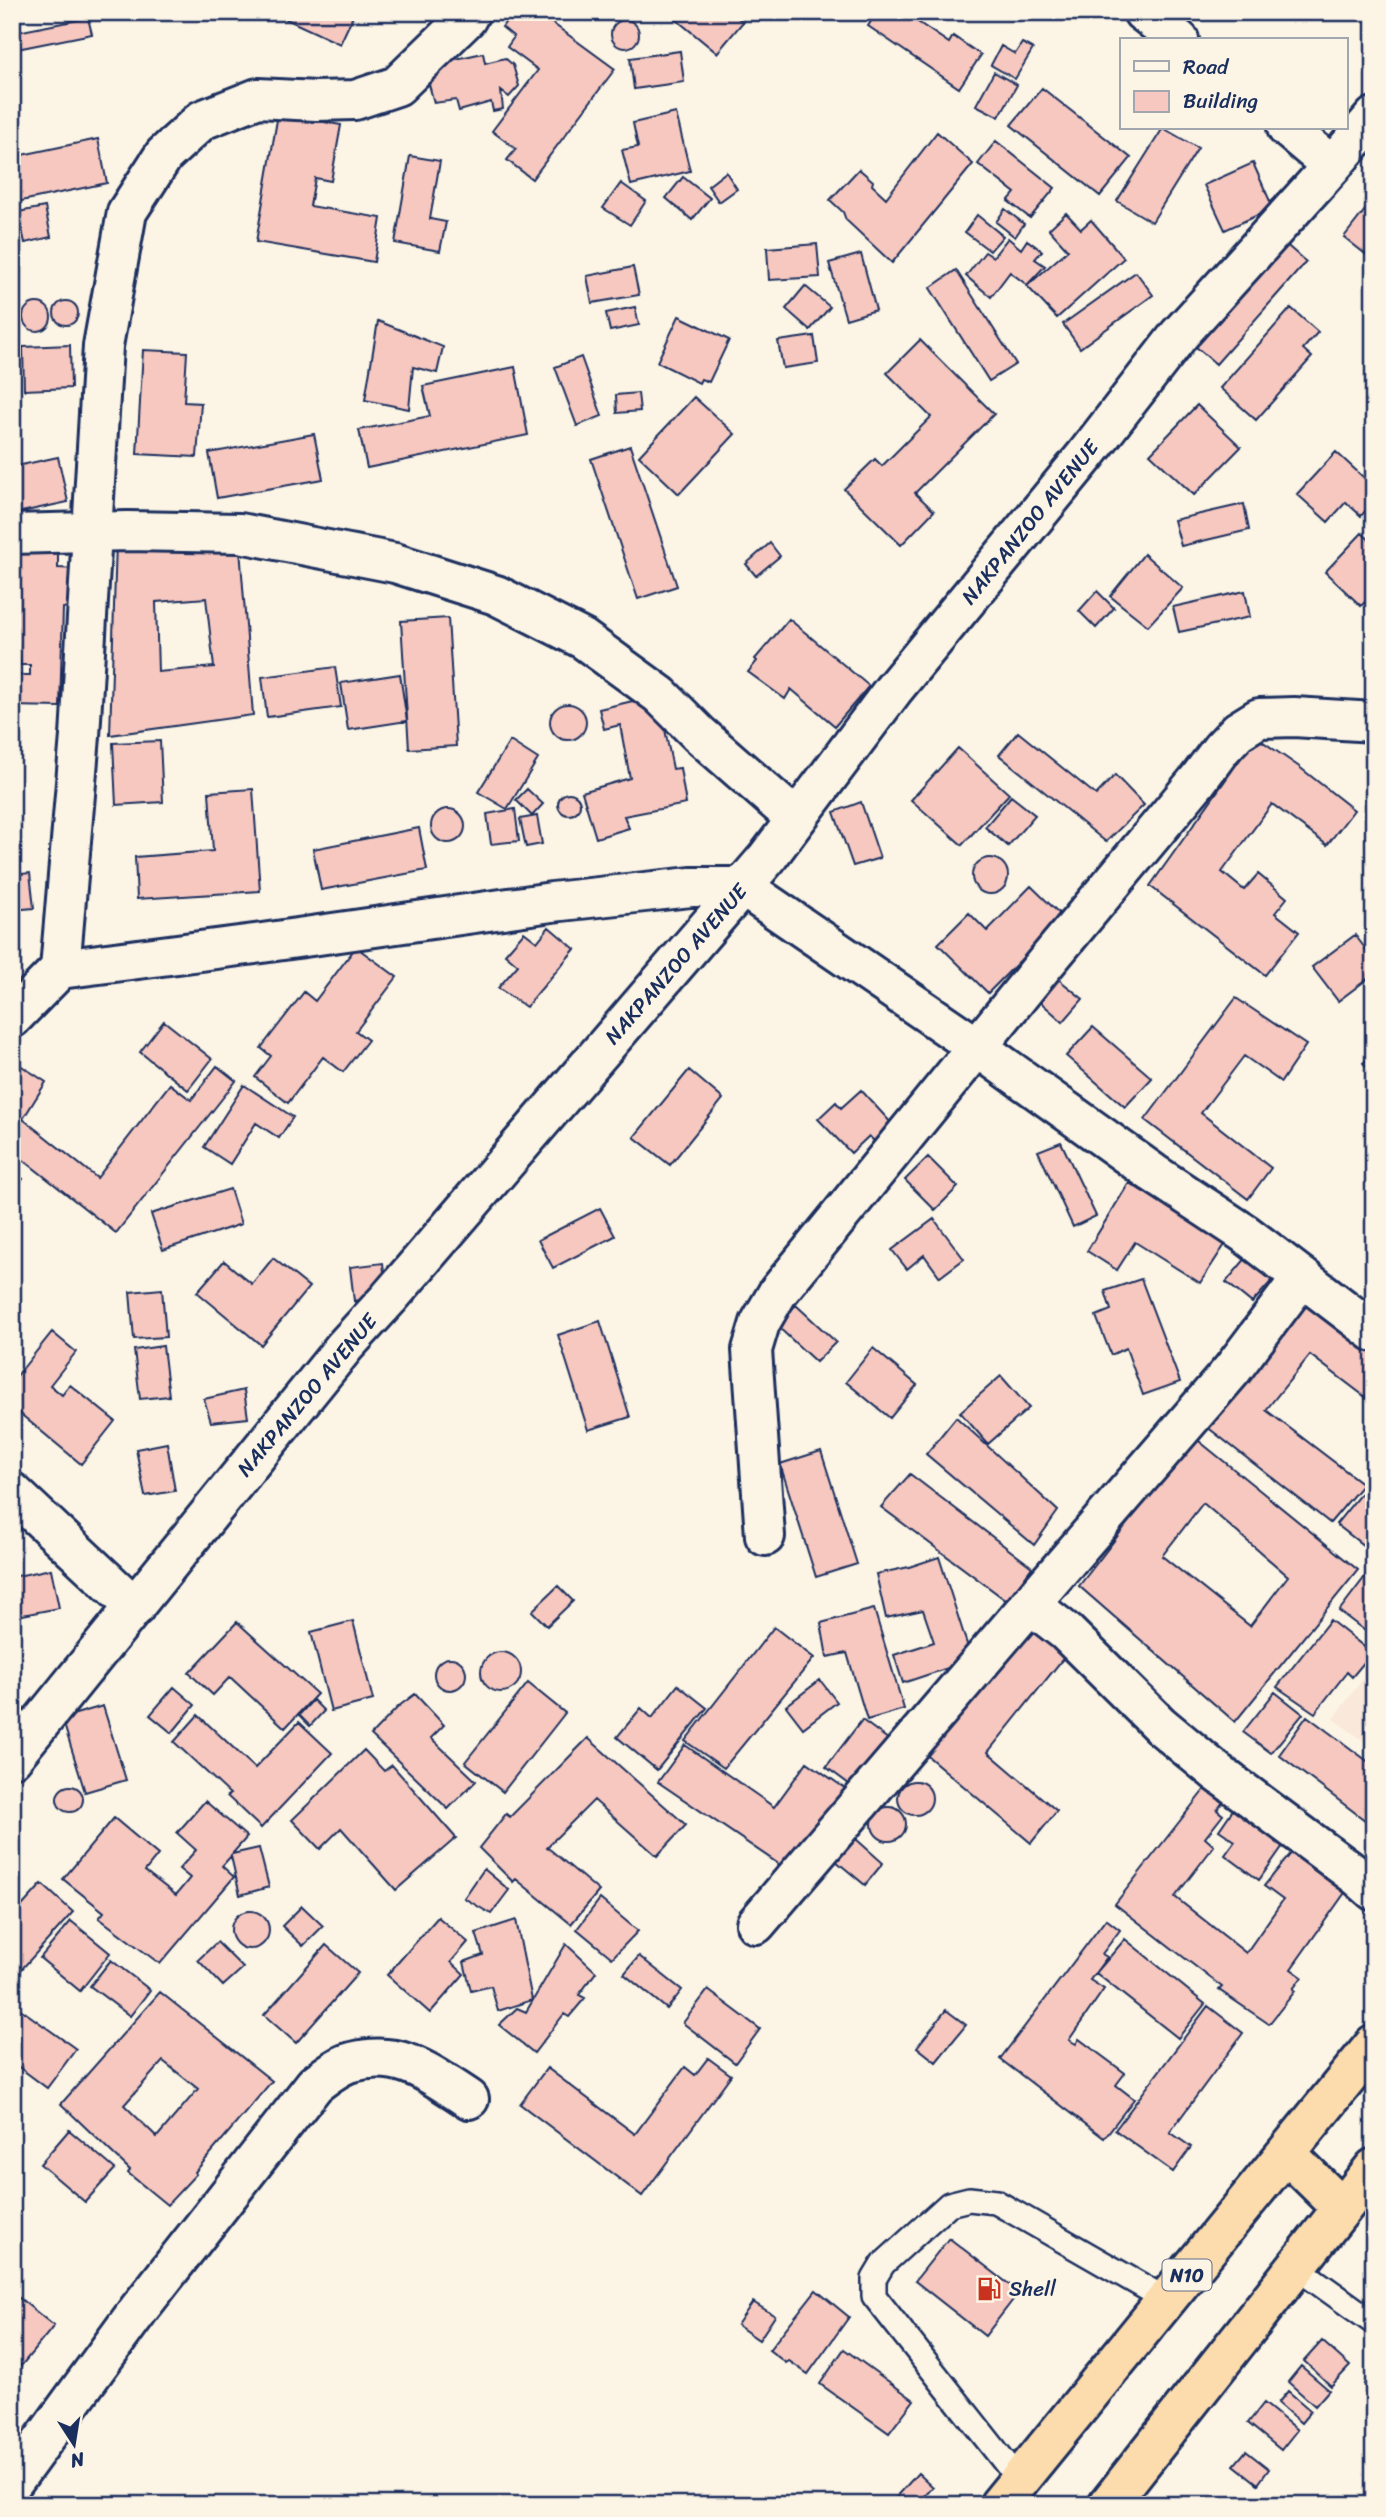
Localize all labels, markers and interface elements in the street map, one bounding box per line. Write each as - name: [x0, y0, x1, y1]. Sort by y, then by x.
- legend: [1120, 38, 1348, 130]
- text: Road: [1183, 48, 1230, 86]
- text: Building: [1183, 82, 1259, 120]
- street label: NAKPANZOO AVENUE: [951, 430, 1110, 613]
- street label: NAKPANZOO AVENUE: [595, 874, 758, 1053]
- street label: NAKPANZOO AVENUE: [227, 1304, 388, 1485]
- road number: N10: [1162, 2260, 1212, 2290]
- place label: Shell: [1009, 2270, 1057, 2308]
- fuel station icon: Shell: [975, 2275, 1003, 2303]
- north arrow: [38, 2408, 108, 2478]
- text: N: [67, 2442, 88, 2478]

